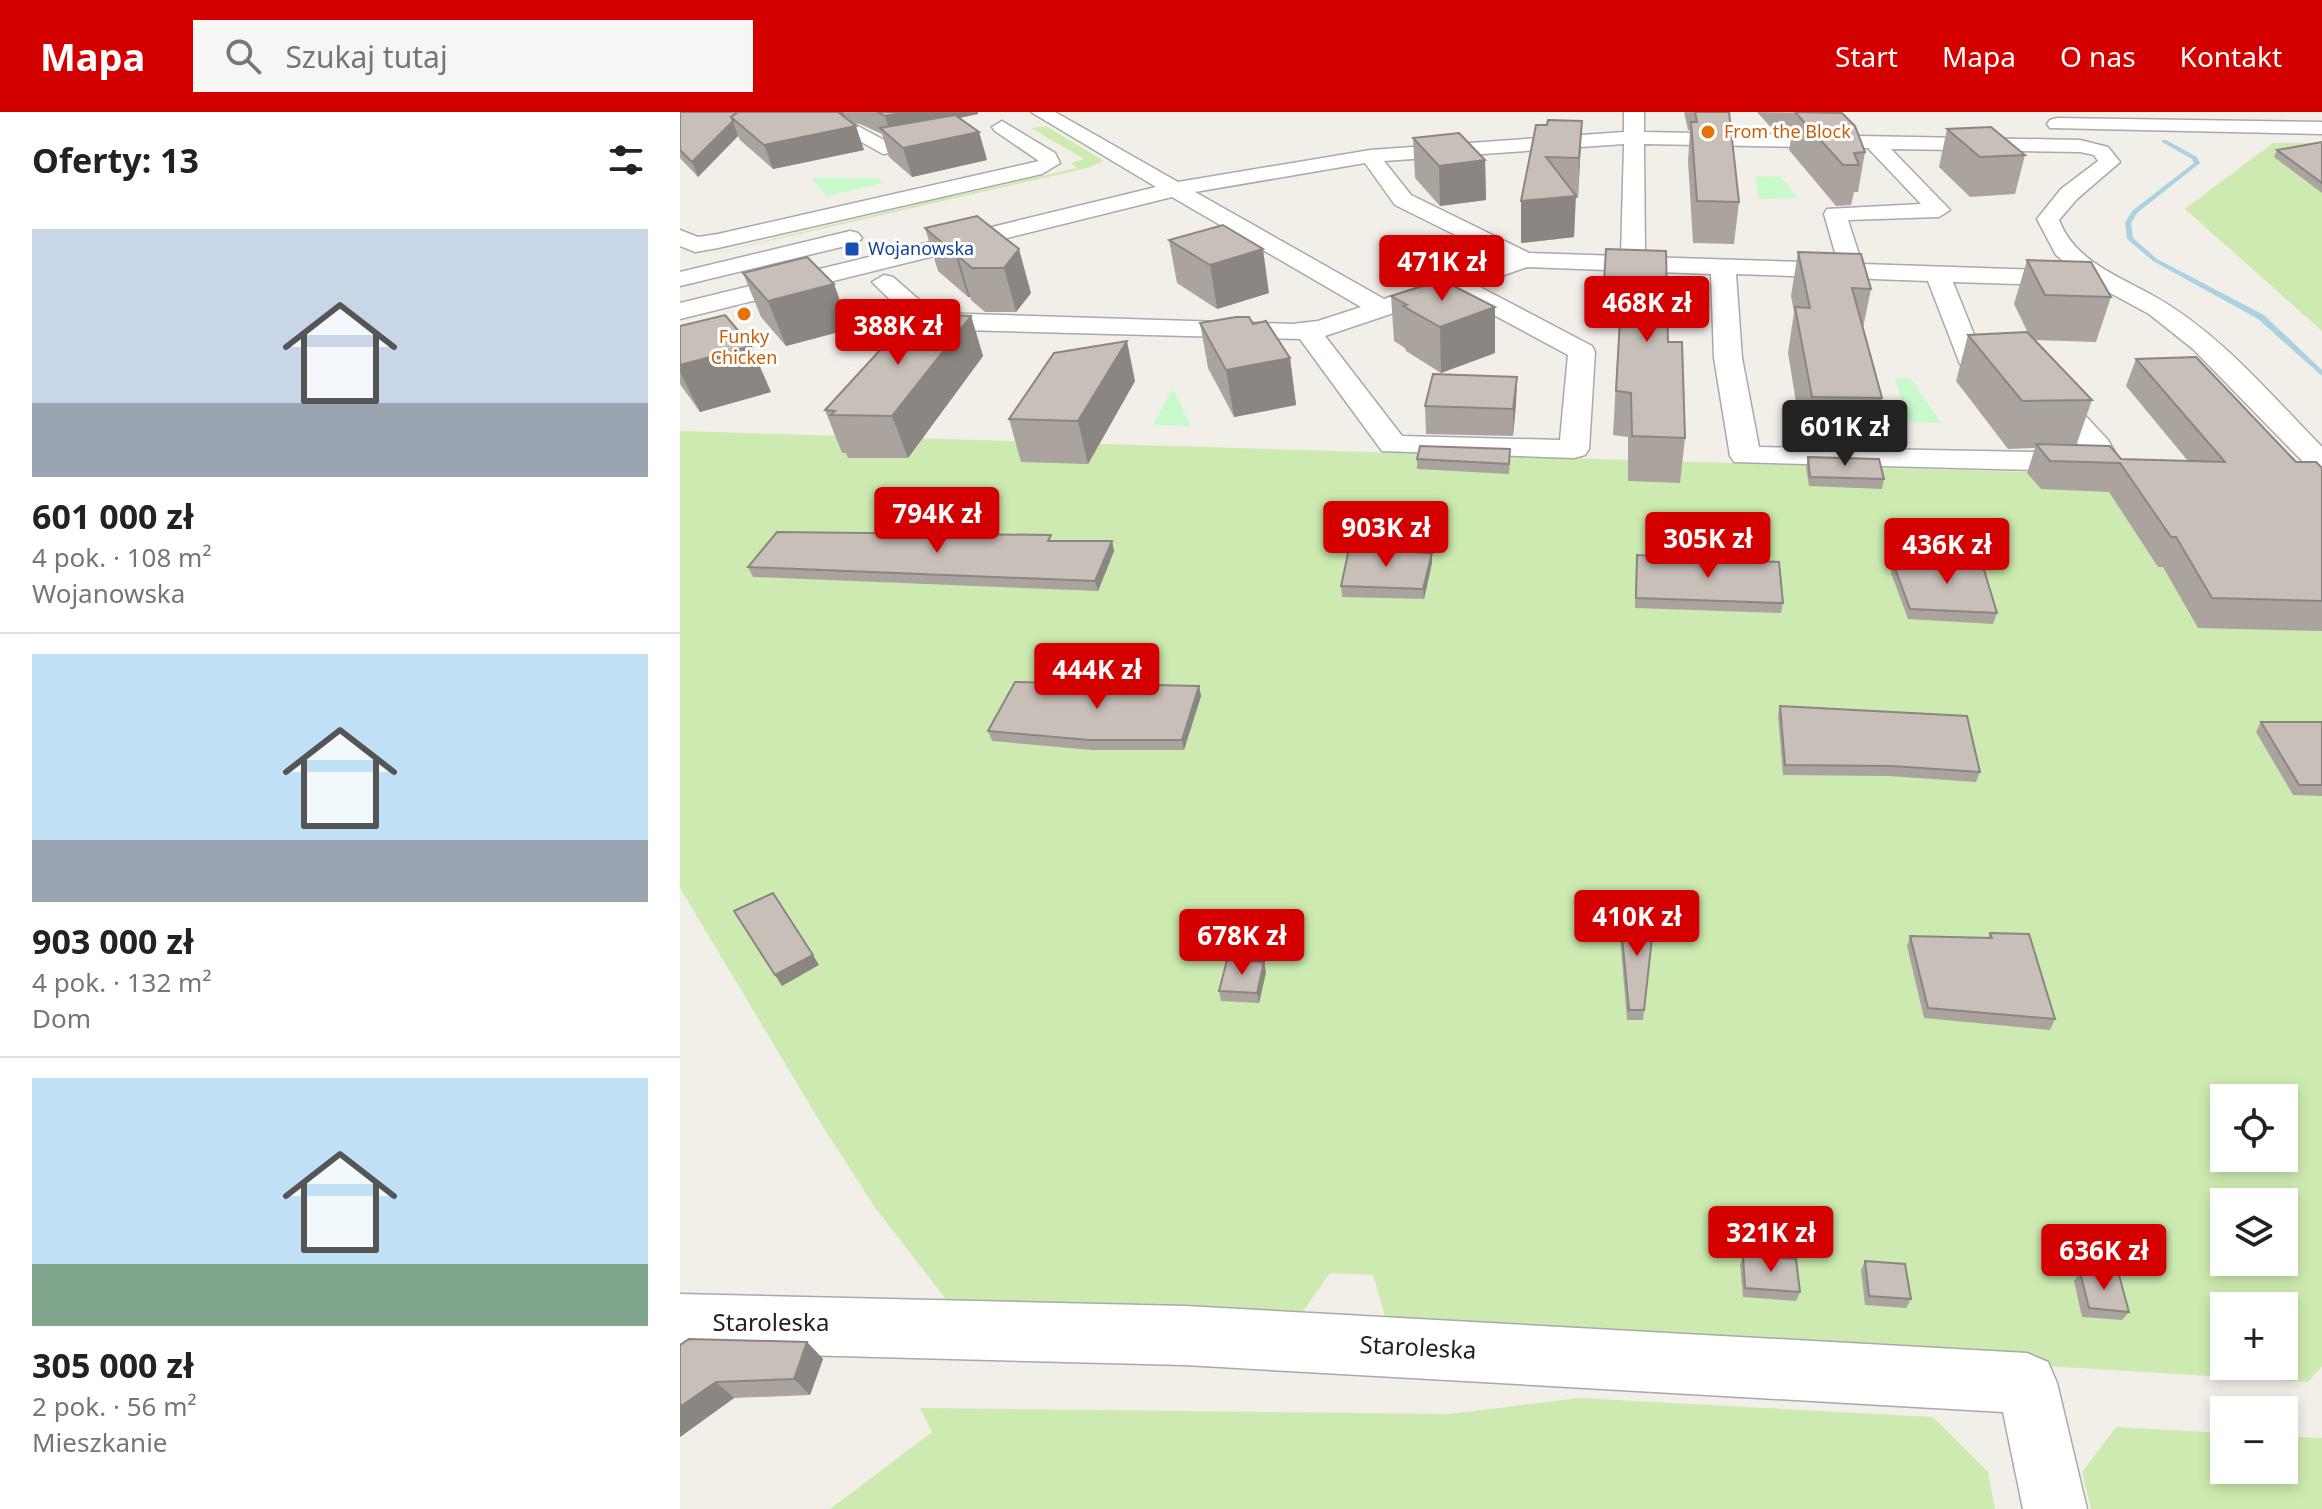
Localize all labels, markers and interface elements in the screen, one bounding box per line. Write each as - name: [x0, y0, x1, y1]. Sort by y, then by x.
- search box: [193, 20, 753, 92]
- text: Mapa: [40, 30, 145, 82]
- icon: search: [221, 34, 265, 78]
- text: Szukaj tutaj: [285, 36, 448, 77]
- text: Start: [1835, 37, 1898, 75]
- text: Mapa: [1942, 37, 2016, 75]
- text: O nas: [2060, 37, 2136, 75]
- text: Kontakt: [2180, 37, 2282, 75]
- place label: From the Block: [1724, 119, 1851, 143]
- marker: From the Block: [1699, 123, 1717, 141]
- text: Oferty: 13: [32, 137, 199, 183]
- icon: filters: [604, 138, 648, 182]
- pin: 471K zł: [1368, 235, 1516, 303]
- place label: Wojanowska: [868, 236, 974, 260]
- marker: Wojanowska: [843, 240, 861, 258]
- text: 471K zł: [1397, 243, 1487, 279]
- pin: 468K zł: [1573, 276, 1721, 344]
- icon: home: [268, 281, 412, 425]
- text: 468K zł: [1602, 284, 1692, 320]
- pin: 388K zł: [824, 299, 972, 367]
- marker: Funky Chicken: [735, 305, 753, 323]
- text: 388K zł: [853, 307, 943, 343]
- place label: Funky Chicken: [711, 324, 777, 369]
- pin: 601K zł: [1771, 400, 1919, 468]
- text: 601K zł: [1800, 408, 1890, 444]
- pin: 794K zł: [863, 487, 1011, 555]
- text: 601 000 zł: [32, 493, 194, 539]
- text: 794K zł: [892, 495, 982, 531]
- pin: 903K zł: [1312, 501, 1460, 569]
- text: 903K zł: [1341, 509, 1431, 545]
- pin: 305K zł: [1634, 512, 1782, 580]
- pin: 436K zł: [1873, 518, 2021, 586]
- text: 305K zł: [1663, 520, 1753, 556]
- text: 436K zł: [1902, 526, 1992, 562]
- text: 4 pok. · 108 m²: [32, 539, 211, 575]
- text: Wojanowska: [32, 575, 185, 611]
- pin: 444K zł: [1023, 643, 1171, 711]
- text: 444K zł: [1052, 651, 1142, 687]
- icon: home: [268, 706, 412, 850]
- pin: 410K zł: [1563, 890, 1711, 958]
- text: 410K zł: [1592, 898, 1682, 934]
- pin: 678K zł: [1168, 909, 1316, 977]
- text: 678K zł: [1197, 917, 1287, 953]
- text: 903 000 zł: [32, 918, 194, 964]
- text: 4 pok. · 132 m²: [32, 964, 211, 1000]
- text: Dom: [32, 1000, 91, 1036]
- map controls: [2210, 1084, 2298, 1484]
- button: locate: [2210, 1084, 2298, 1172]
- icon: home: [268, 1130, 412, 1274]
- button: layers: [2210, 1188, 2298, 1276]
- pin: 321K zł: [1697, 1206, 1845, 1274]
- text: 321K zł: [1726, 1214, 1816, 1250]
- pin: 636K zł: [2030, 1224, 2178, 1292]
- text: 636K zł: [2059, 1232, 2149, 1268]
- button: +: [2210, 1292, 2298, 1380]
- street label: Staroleska: [713, 1305, 829, 1338]
- street label: Staroleska: [1359, 1327, 1477, 1366]
- text: 305 000 zł: [32, 1342, 194, 1388]
- text: 2 pok. · 56 m²: [32, 1388, 197, 1424]
- button: −: [2210, 1396, 2298, 1484]
- text: Mieszkanie: [32, 1424, 168, 1460]

